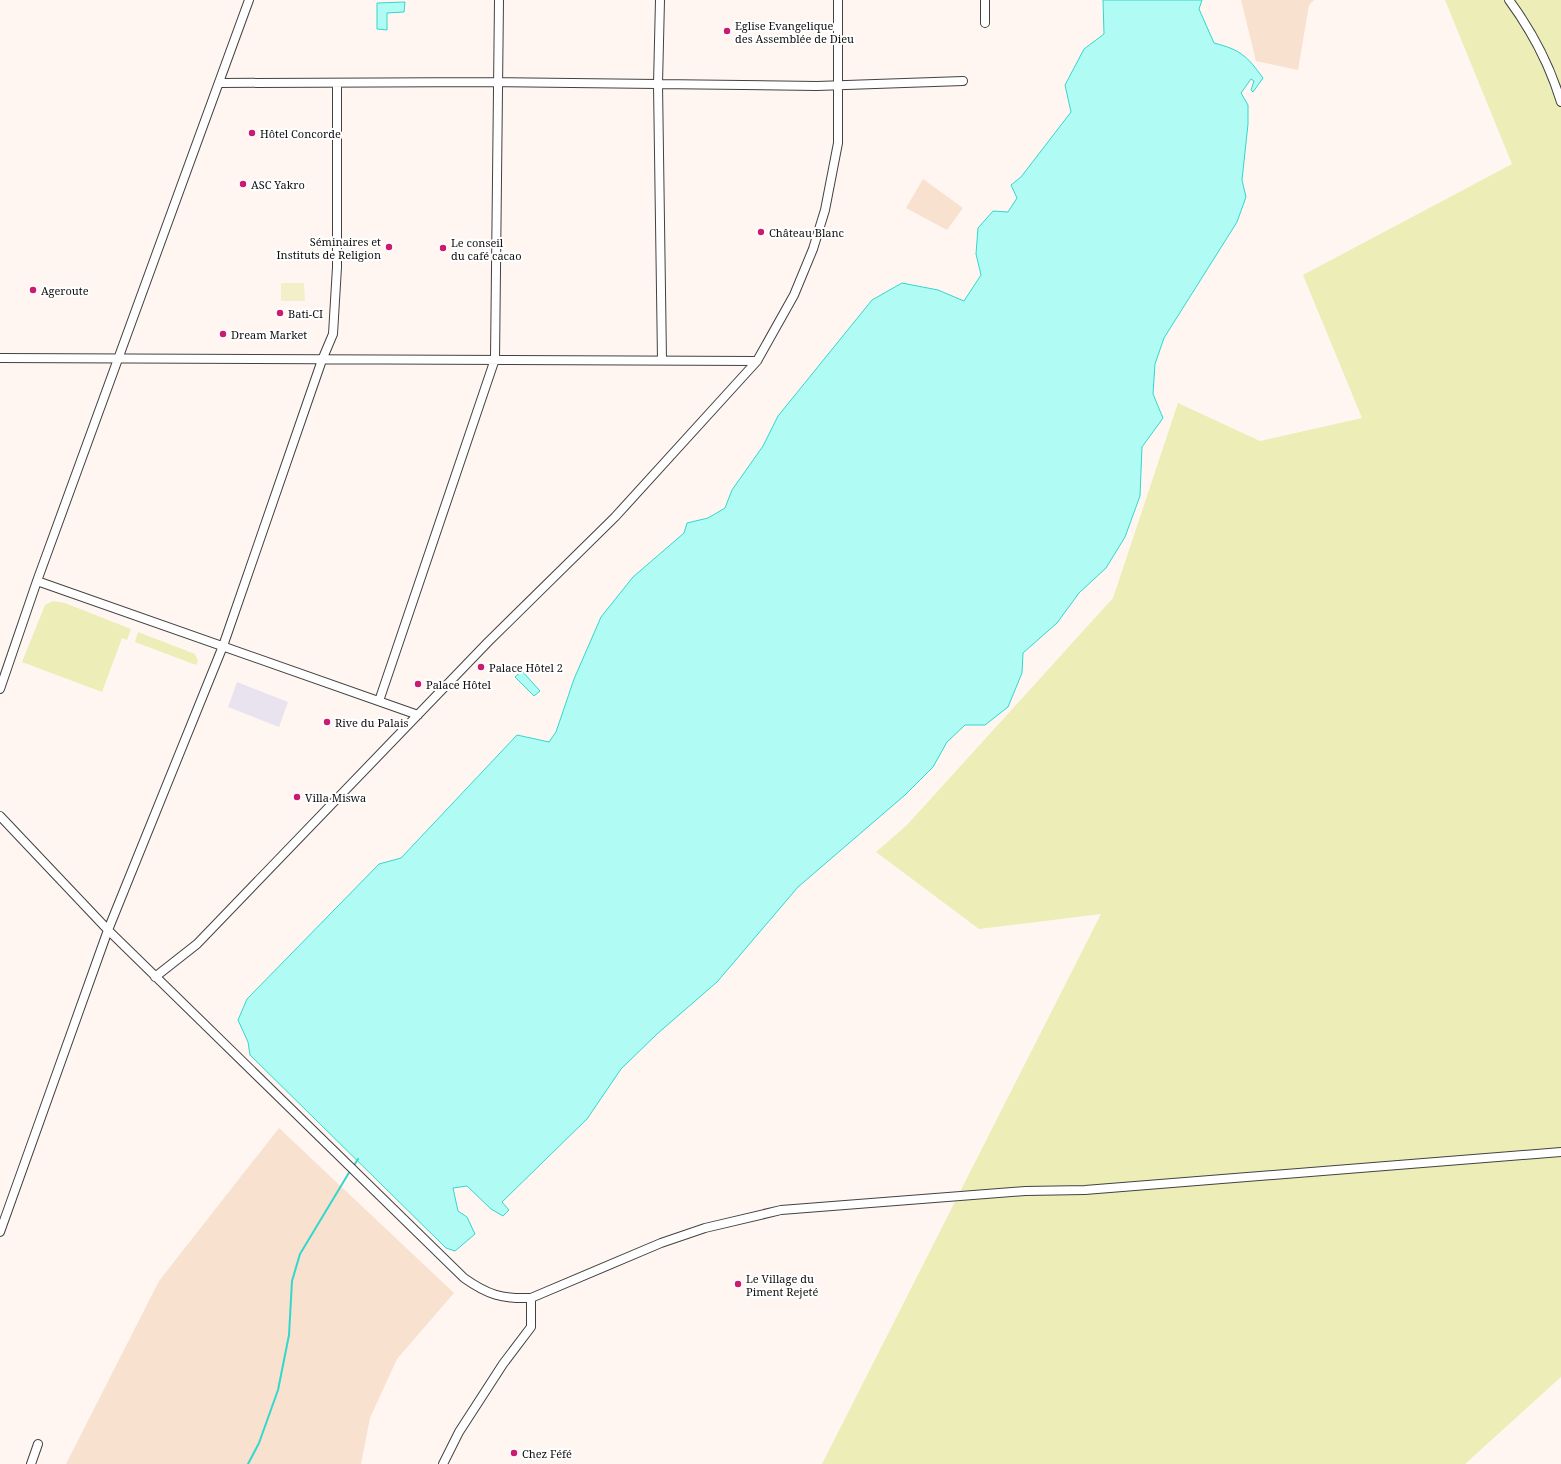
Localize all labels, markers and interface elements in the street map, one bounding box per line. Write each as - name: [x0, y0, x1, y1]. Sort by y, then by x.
- place label: Eglise Evangelique des Assemblée de Dieu: [735, 18, 854, 46]
- marker: Eglise Evangelique des Assemblée de Dieu: [722, 26, 732, 36]
- place label: Hôtel Concorde: [260, 126, 341, 141]
- marker: Hôtel Concorde: [247, 128, 257, 138]
- place label: ASC Yakro: [251, 177, 305, 192]
- marker: ASC Yakro: [238, 179, 248, 189]
- place label: Château Blanc: [769, 225, 844, 240]
- marker: Château Blanc: [756, 227, 766, 237]
- place label: Séminaires et Instituts de Religion: [277, 234, 381, 262]
- place label: Le conseil du café cacao: [451, 235, 522, 263]
- marker: Séminaires et Instituts de Religion: [384, 242, 394, 252]
- marker: Le conseil du café cacao: [438, 243, 448, 253]
- place label: Ageroute: [41, 283, 89, 298]
- marker: Ageroute: [28, 285, 38, 295]
- place label: Bati-CI: [288, 306, 323, 321]
- marker: Bati-CI: [275, 308, 285, 318]
- place label: Dream Market: [231, 327, 307, 342]
- marker: Dream Market: [218, 329, 228, 339]
- place label: Palace Hôtel 2: [489, 660, 563, 675]
- marker: Palace Hôtel 2: [476, 662, 486, 672]
- place label: Palace Hôtel: [426, 677, 491, 692]
- marker: Palace Hôtel: [413, 679, 423, 689]
- place label: Rive du Palais: [335, 715, 408, 730]
- marker: Rive du Palais: [322, 717, 332, 727]
- place label: Villa Miswa: [305, 790, 366, 805]
- marker: Villa Miswa: [292, 792, 302, 802]
- place label: Le Village du Piment Rejeté: [746, 1271, 818, 1299]
- marker: Le Village du Piment Rejeté: [733, 1279, 743, 1289]
- place label: Chez Féfé: [522, 1446, 572, 1461]
- marker: Chez Féfé: [509, 1448, 519, 1458]

